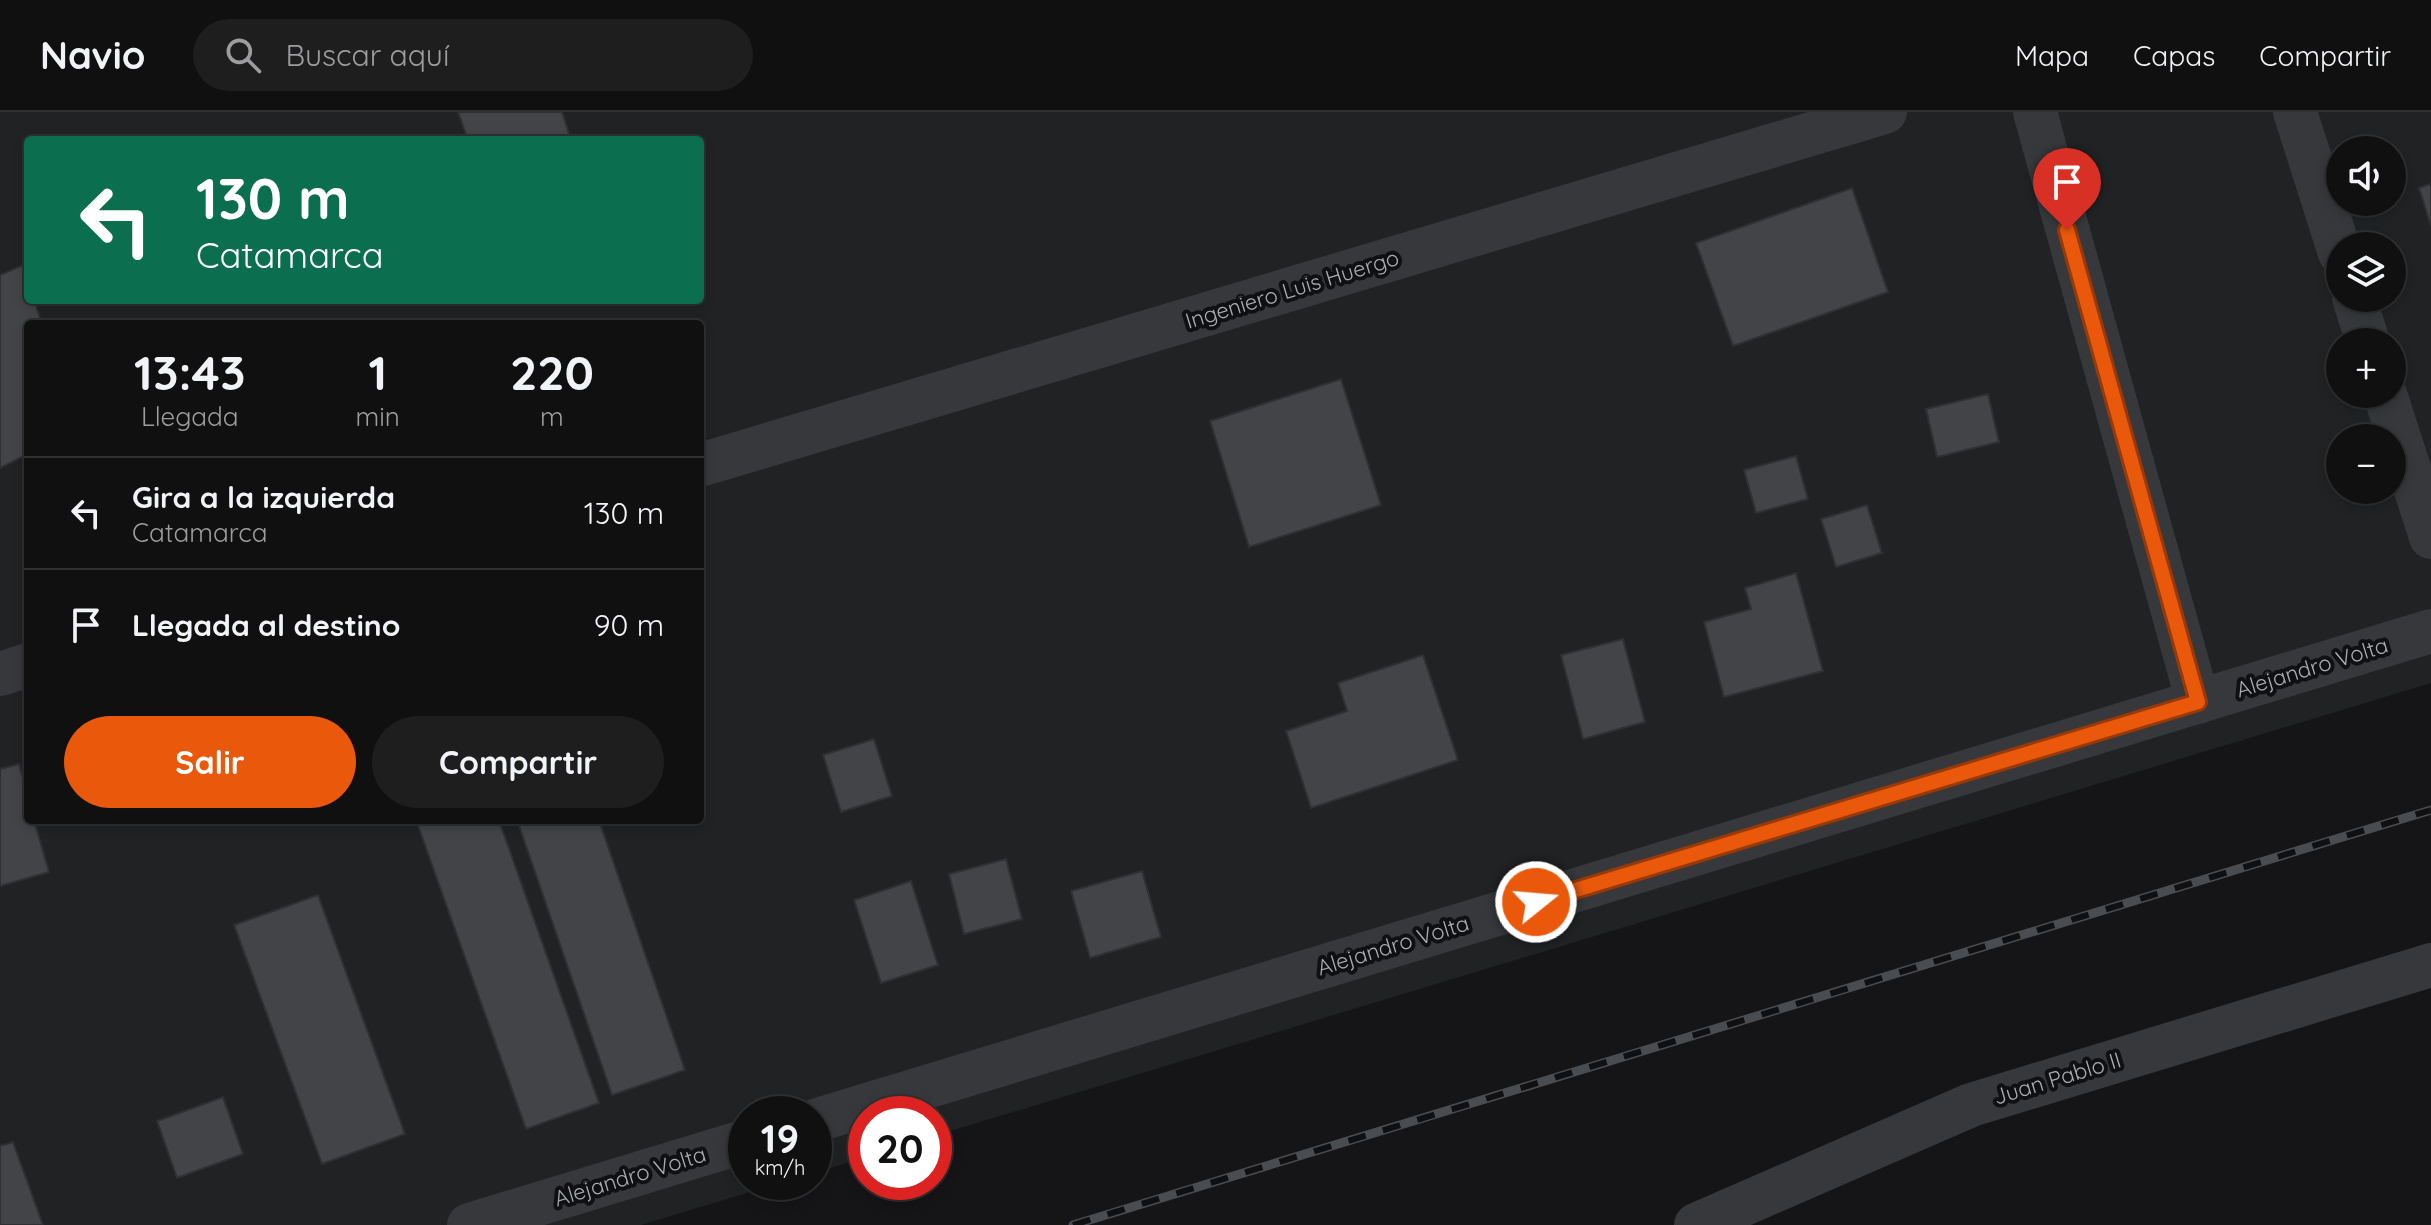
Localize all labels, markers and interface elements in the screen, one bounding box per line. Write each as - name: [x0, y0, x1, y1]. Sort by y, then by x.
- search box: [193, 19, 753, 91]
- text: Navio: [40, 31, 145, 79]
- icon: search: [221, 33, 265, 77]
- text: Buscar aquí: [285, 36, 449, 74]
- text: Mapa: [2015, 38, 2089, 73]
- text: Capas: [2133, 38, 2215, 73]
- text: Compartir: [2259, 38, 2391, 73]
- map controls: [2326, 136, 2406, 504]
- button: sound: [2326, 136, 2406, 216]
- pin: [2033, 148, 2101, 230]
- icon: arrive: [2045, 160, 2089, 204]
- text: 130 m: [196, 163, 350, 233]
- icon: left: [64, 168, 168, 272]
- text: Catamarca: [196, 232, 384, 277]
- button: layers: [2326, 232, 2406, 312]
- street label: Ingeniero Luis Huergo: [1182, 243, 1402, 335]
- button: +: [2326, 328, 2406, 408]
- text: 13:43: [134, 342, 246, 402]
- text: 1: [368, 342, 387, 402]
- text: 220: [510, 342, 594, 402]
- text: Llegada: [141, 400, 239, 433]
- text: min: [356, 400, 400, 433]
- text: m: [540, 400, 564, 433]
- button: −: [2326, 424, 2406, 504]
- text: Gira a la izquierda: [132, 478, 395, 516]
- icon: left: [64, 491, 108, 535]
- text: 130 m: [584, 494, 664, 532]
- text: Catamarca: [132, 516, 267, 549]
- icon: arrive: [64, 603, 108, 647]
- text: Llegada al destino: [132, 606, 400, 644]
- text: 90 m: [594, 606, 664, 644]
- street label: Alejandro Volta: [2233, 631, 2391, 703]
- button: Salir: [64, 716, 356, 808]
- button: Compartir: [372, 716, 664, 808]
- position arrow: [1494, 860, 1578, 944]
- street label: Alejandro Volta: [1314, 909, 1472, 981]
- street label: Juan Pablo II: [1990, 1045, 2124, 1111]
- speed limit sign: 20: [848, 1096, 952, 1200]
- text: 19: [761, 1113, 799, 1163]
- street label: Alejandro Volta: [551, 1140, 709, 1212]
- text: km/h: [755, 1155, 805, 1180]

